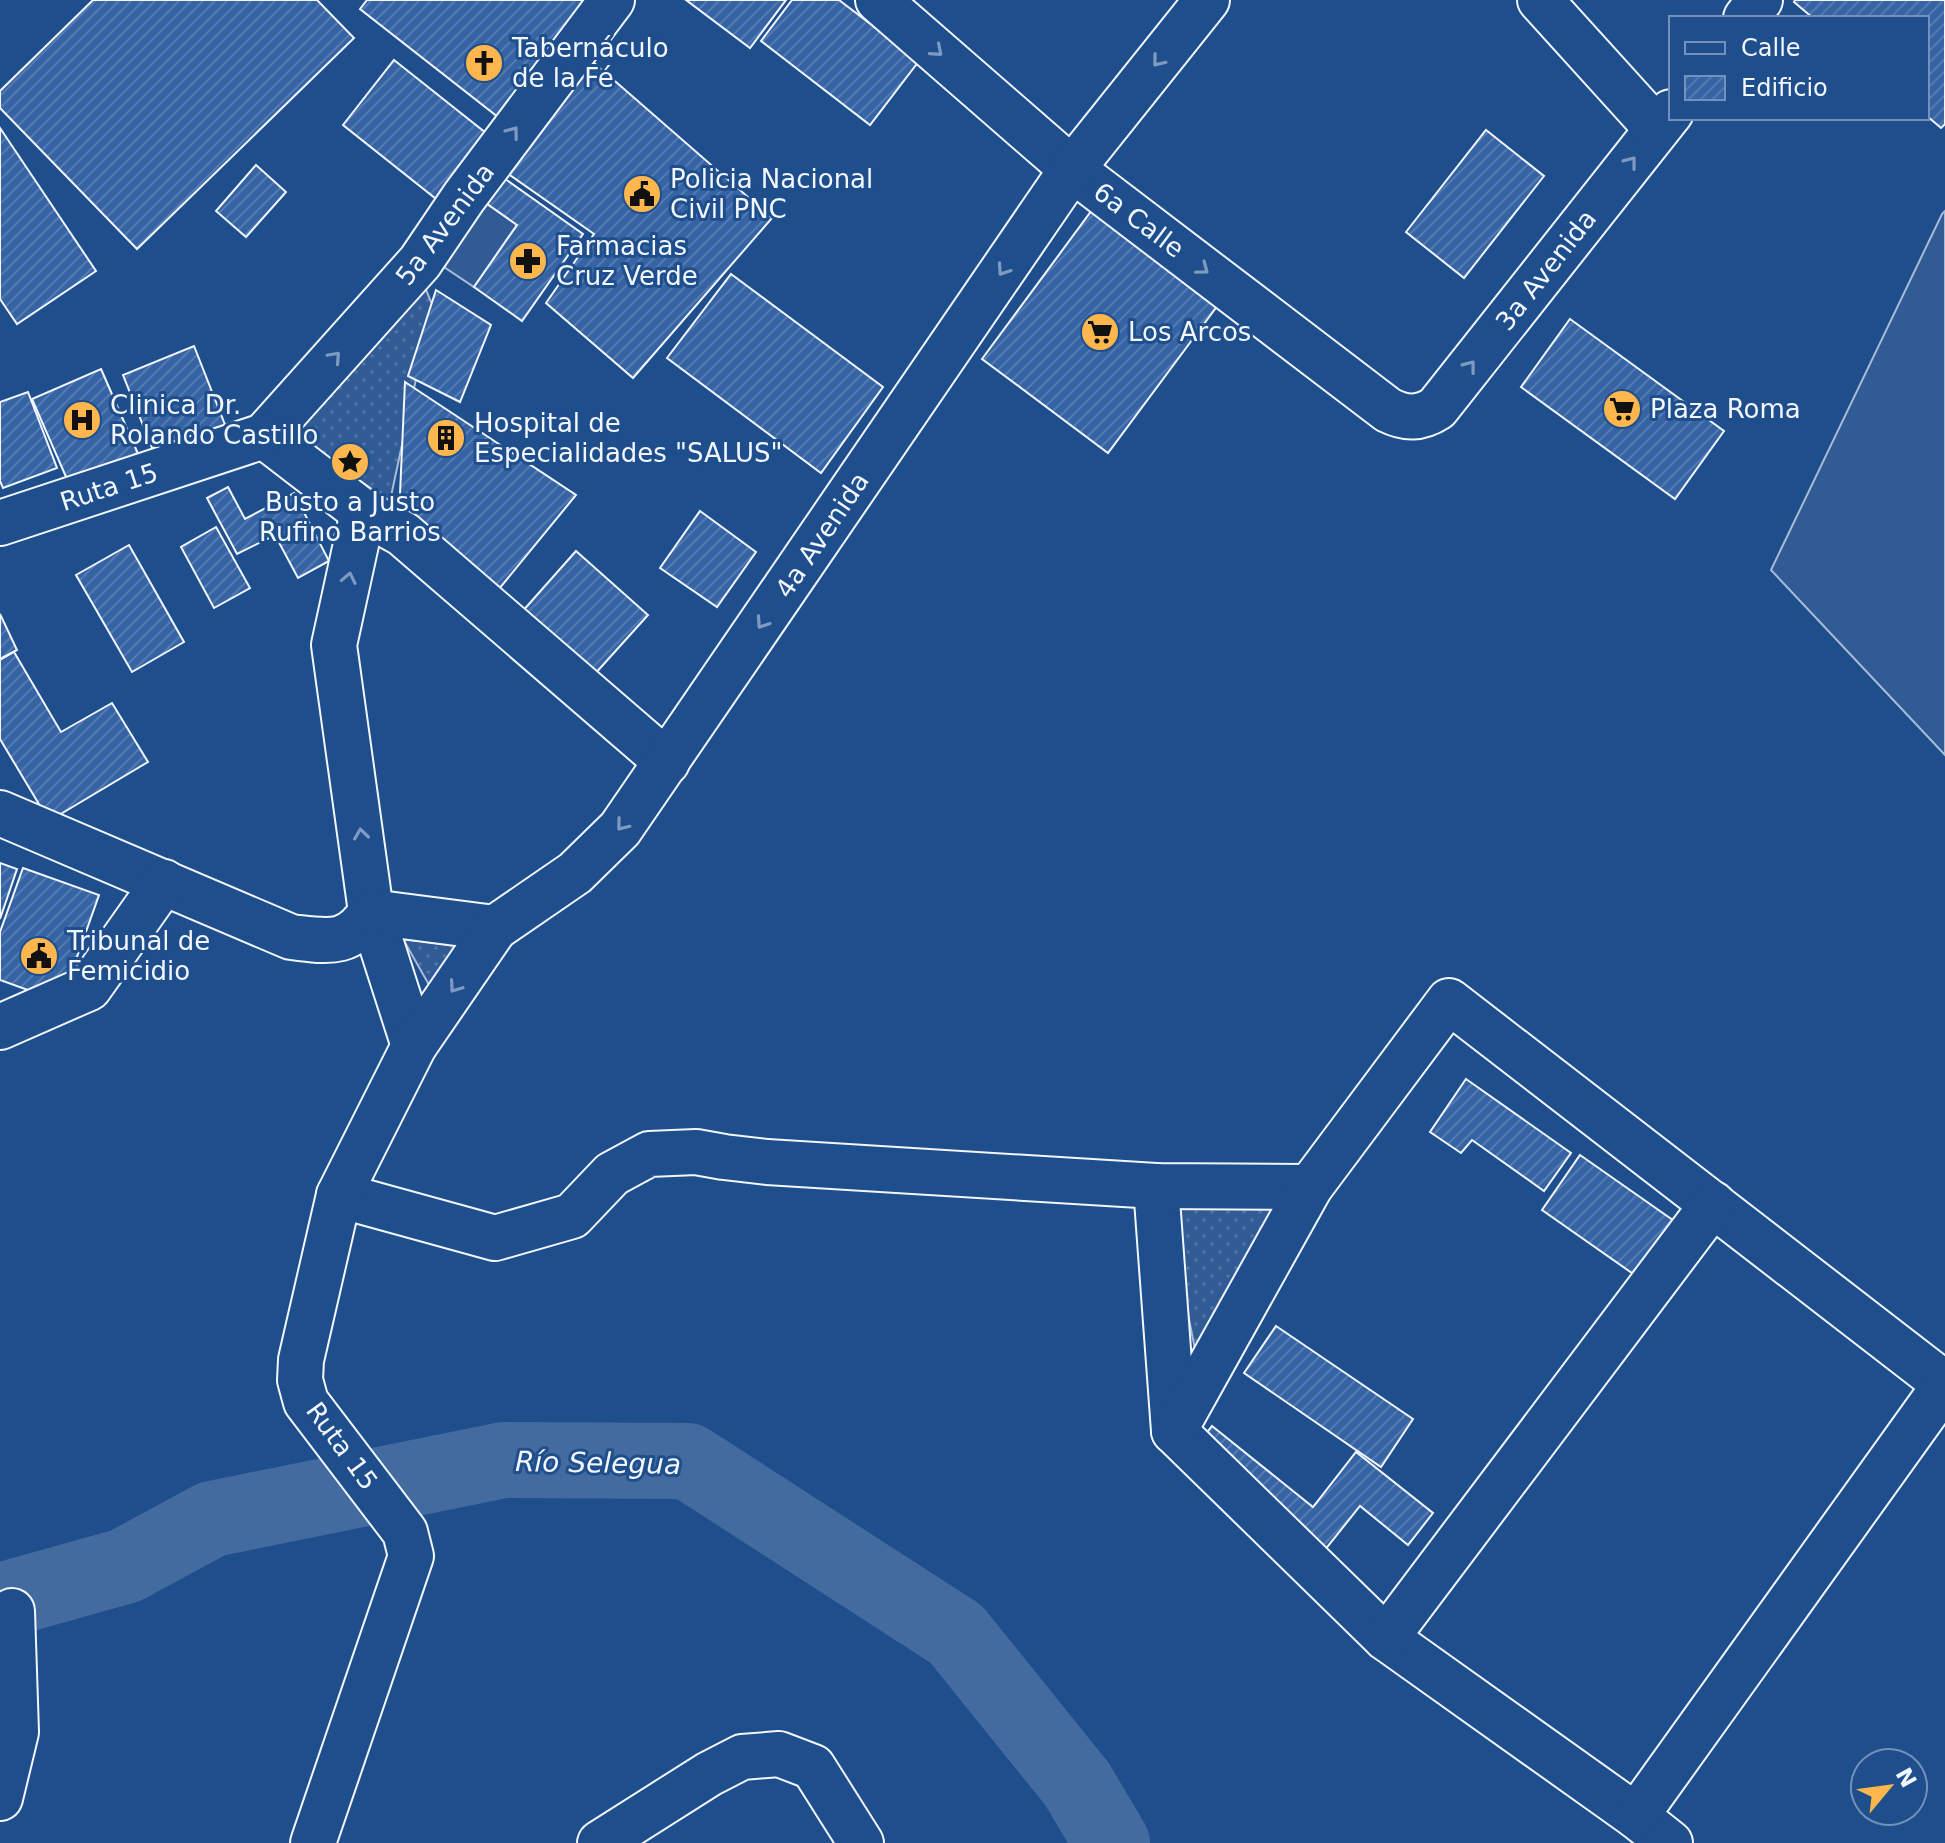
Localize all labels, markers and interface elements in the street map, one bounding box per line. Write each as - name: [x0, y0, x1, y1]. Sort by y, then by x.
- legend: [1669, 16, 1929, 120]
- place label: Tabernáculo de la Fé: [511, 33, 669, 93]
- text: Calle: [1741, 34, 1801, 62]
- one-way arrow: [927, 41, 942, 56]
- church icon: Tabernáculo de la Fé: [463, 42, 505, 84]
- one-way arrow: [1154, 52, 1168, 67]
- text: Edificio: [1741, 74, 1828, 102]
- one-way arrow: [504, 126, 518, 141]
- street label: 5a Avenida: [390, 157, 500, 291]
- one-way arrow: [1621, 157, 1636, 171]
- place label: Policia Nacional Civil PNC: [670, 164, 873, 224]
- public building icon: Policia Nacional Civil PNC: [621, 173, 663, 215]
- street label: 6a Calle: [1088, 176, 1190, 264]
- street label: 3a Avenida: [1490, 204, 1602, 336]
- place label: Farmacias Cruz Verde: [556, 231, 698, 291]
- pharmacy icon: Farmacias Cruz Verde: [507, 240, 549, 282]
- one-way arrow: [1194, 260, 1209, 274]
- one-way arrow: [998, 261, 1013, 275]
- supermarket icon: Los Arcos: [1079, 311, 1121, 353]
- place label: Los Arcos: [1128, 317, 1251, 347]
- one-way arrow: [326, 352, 340, 367]
- one-way arrow: [1460, 360, 1474, 375]
- supermarket icon: Plaza Roma: [1601, 388, 1643, 430]
- place label: Clinica Dr. Rolando Castillo: [110, 390, 319, 450]
- place label: Plaza Roma: [1650, 394, 1801, 424]
- hospital icon: Clinica Dr. Rolando Castillo: [61, 399, 103, 441]
- place label: Hospital de Especialidades "SALUS": [474, 408, 783, 468]
- building icon: Hospital de Especialidades "SALUS": [425, 417, 467, 459]
- place icon: Busto a Justo Rufino Barrios: [329, 441, 371, 483]
- street label: Ruta 15: [56, 457, 162, 517]
- street label: 4a Avenida: [769, 467, 875, 603]
- place label: Busto a Justo Rufino Barrios: [259, 487, 441, 547]
- one-way arrow: [340, 571, 357, 585]
- one-way arrow: [757, 614, 772, 628]
- one-way arrow: [617, 816, 631, 831]
- one-way arrow: [352, 828, 369, 841]
- place label: Tribunal de Femicidio: [66, 926, 210, 986]
- public building icon: Tribunal de Femicidio: [18, 935, 60, 977]
- one-way arrow: [450, 979, 465, 993]
- street label: Ruta 15: [300, 1396, 384, 1496]
- water label: Río Selegua: [515, 1445, 681, 1481]
- north arrow: [1849, 1747, 1929, 1827]
- text: N: [1891, 1763, 1921, 1792]

